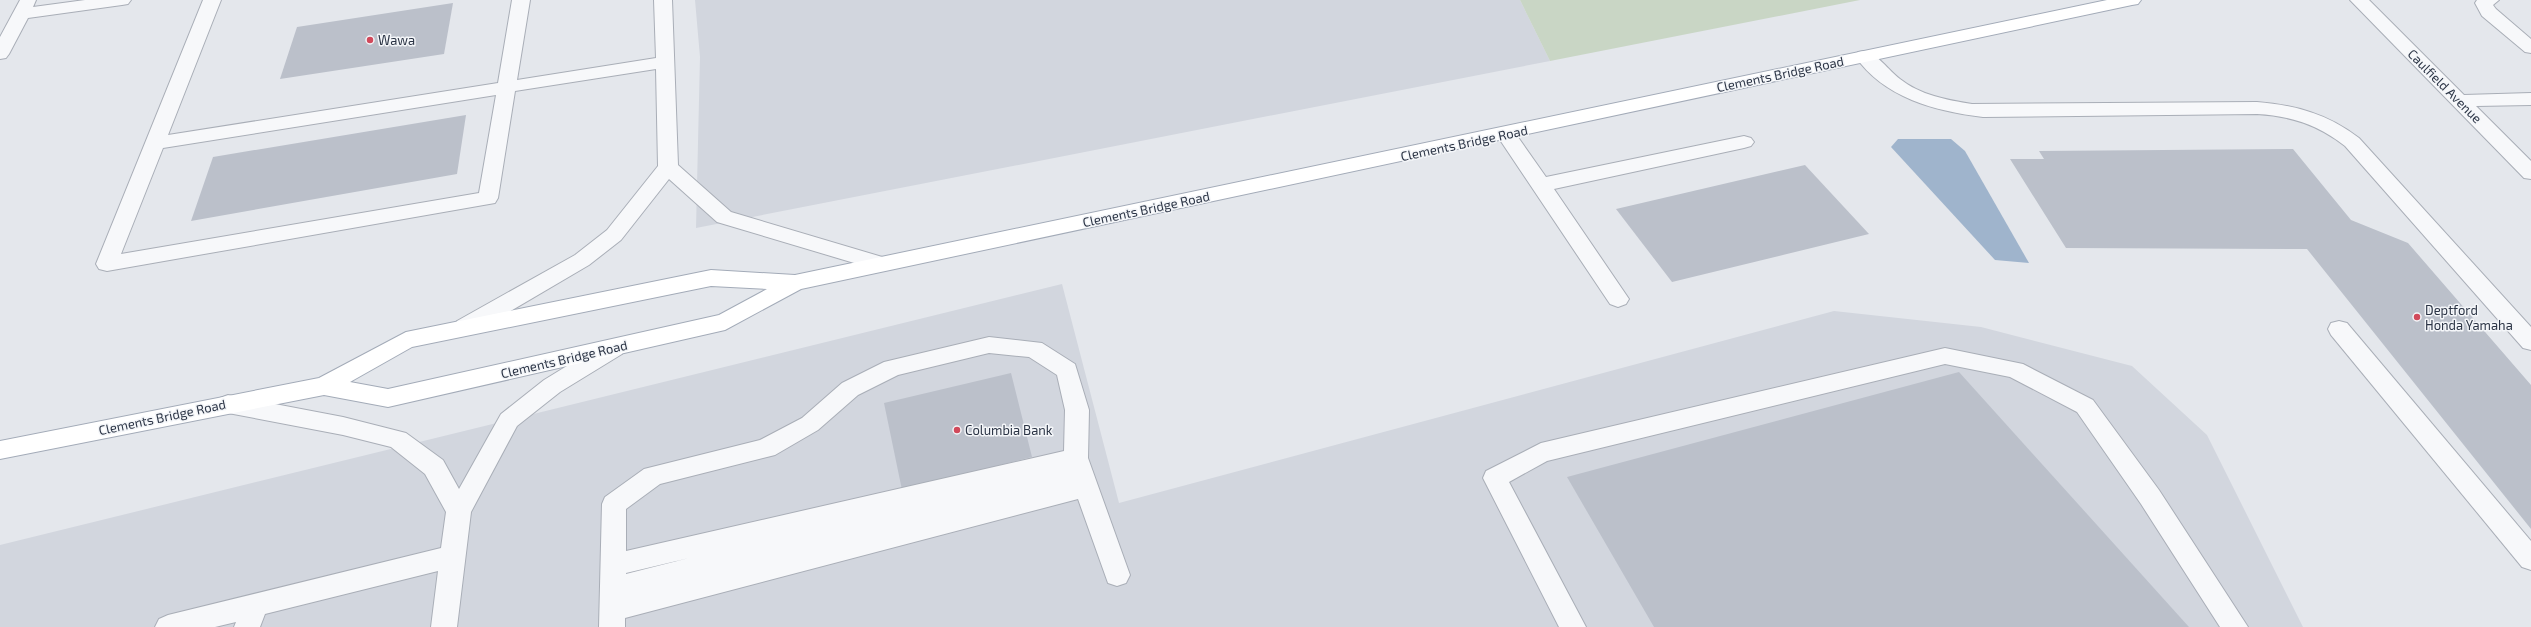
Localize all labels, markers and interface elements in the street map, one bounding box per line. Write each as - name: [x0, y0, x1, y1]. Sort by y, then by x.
- place label: Wawa: [378, 32, 415, 48]
- marker: Wawa: [365, 35, 375, 45]
- street label: Caulfield Avenue: [2405, 46, 2485, 126]
- street label: Clements Bridge Road: [1715, 53, 1845, 95]
- street label: Clements Bridge Road: [1399, 122, 1529, 164]
- street label: Clements Bridge Road: [1081, 188, 1211, 230]
- place label: Deptford Honda Yamaha: [2425, 302, 2513, 333]
- marker: Deptford Honda Yamaha: [2412, 312, 2422, 322]
- street label: Clements Bridge Road: [499, 337, 629, 381]
- street label: Clements Bridge Road: [97, 396, 227, 438]
- place label: Columbia Bank: [965, 422, 1053, 438]
- marker: Columbia Bank: [952, 425, 962, 435]

